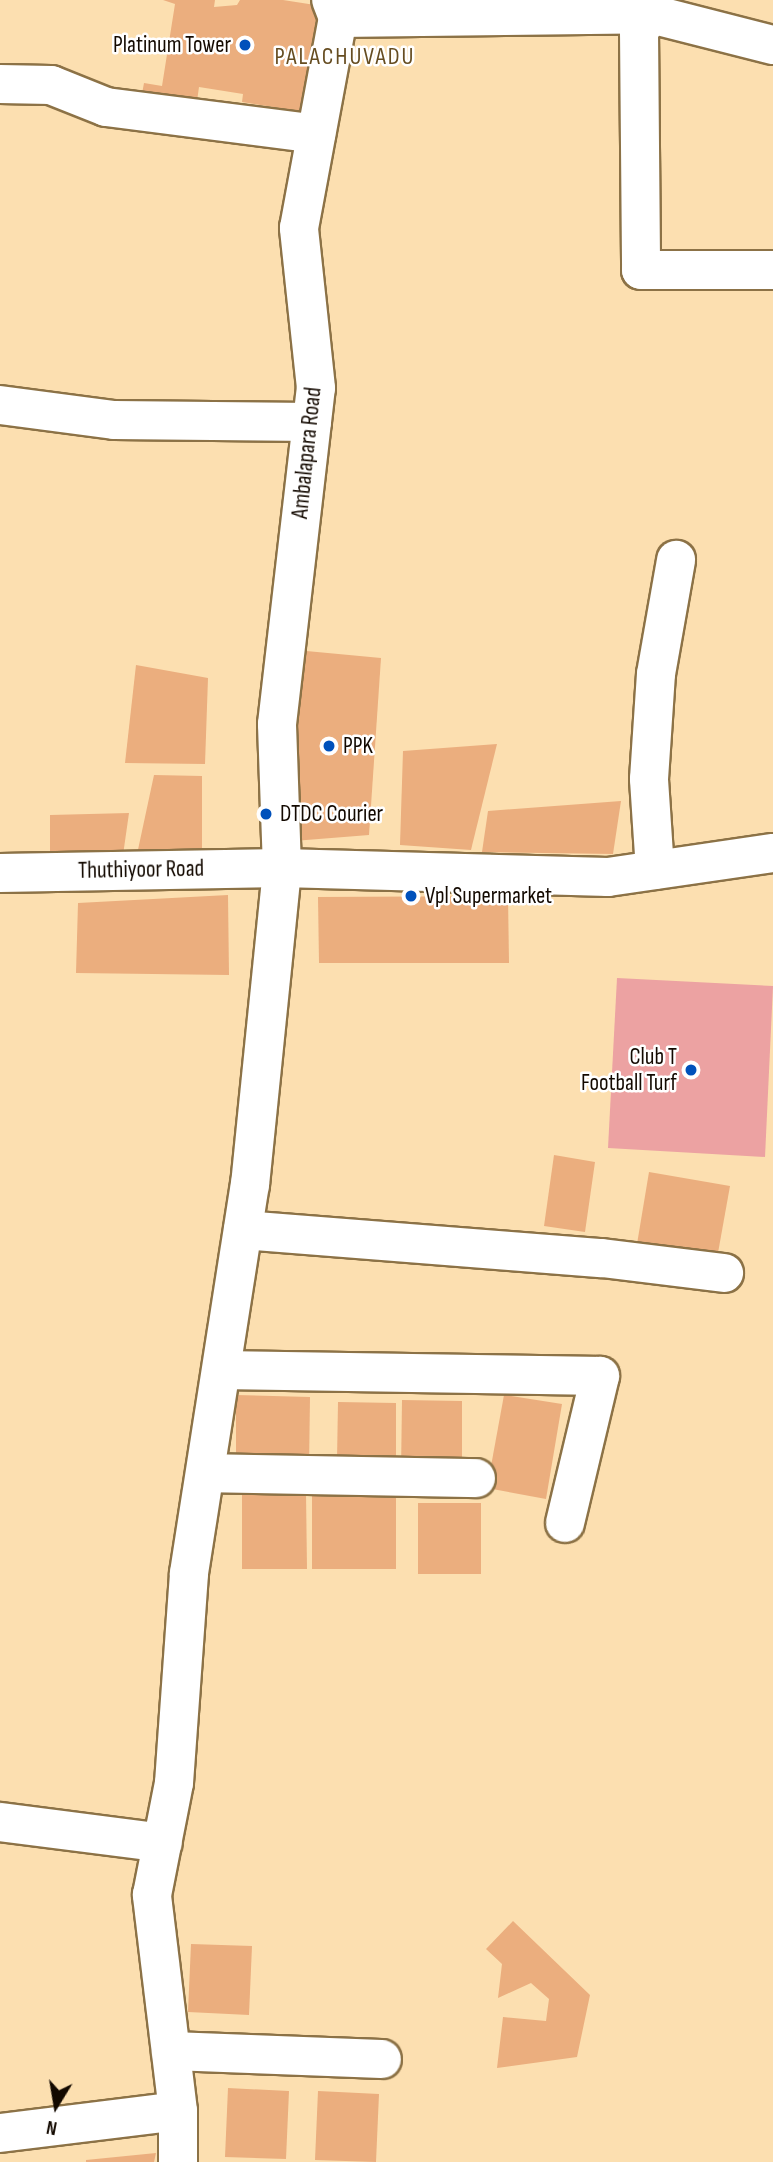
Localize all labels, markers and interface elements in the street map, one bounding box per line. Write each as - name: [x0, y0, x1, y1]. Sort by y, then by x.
- place label: Platinum Tower: [113, 31, 231, 59]
- marker: Platinum Tower: [237, 37, 253, 53]
- district label: PALACHUVADU: [276, 43, 414, 71]
- street label: Ambalapara Road: [286, 386, 328, 520]
- place label: PPK: [343, 732, 373, 760]
- marker: PPK: [321, 738, 337, 754]
- place label: DTDC Courier: [280, 800, 383, 828]
- marker: DTDC Courier: [258, 806, 274, 822]
- street label: Thuthiyoor Road: [78, 855, 204, 885]
- place label: Vpl Supermarket: [425, 882, 552, 910]
- marker: Vpl Supermarket: [403, 888, 419, 904]
- place label: Club T Football Turf: [581, 1043, 677, 1097]
- marker: Club T Football Turf: [683, 1062, 699, 1078]
- north arrow: [21, 2071, 91, 2141]
- text: N: [45, 2115, 59, 2139]

